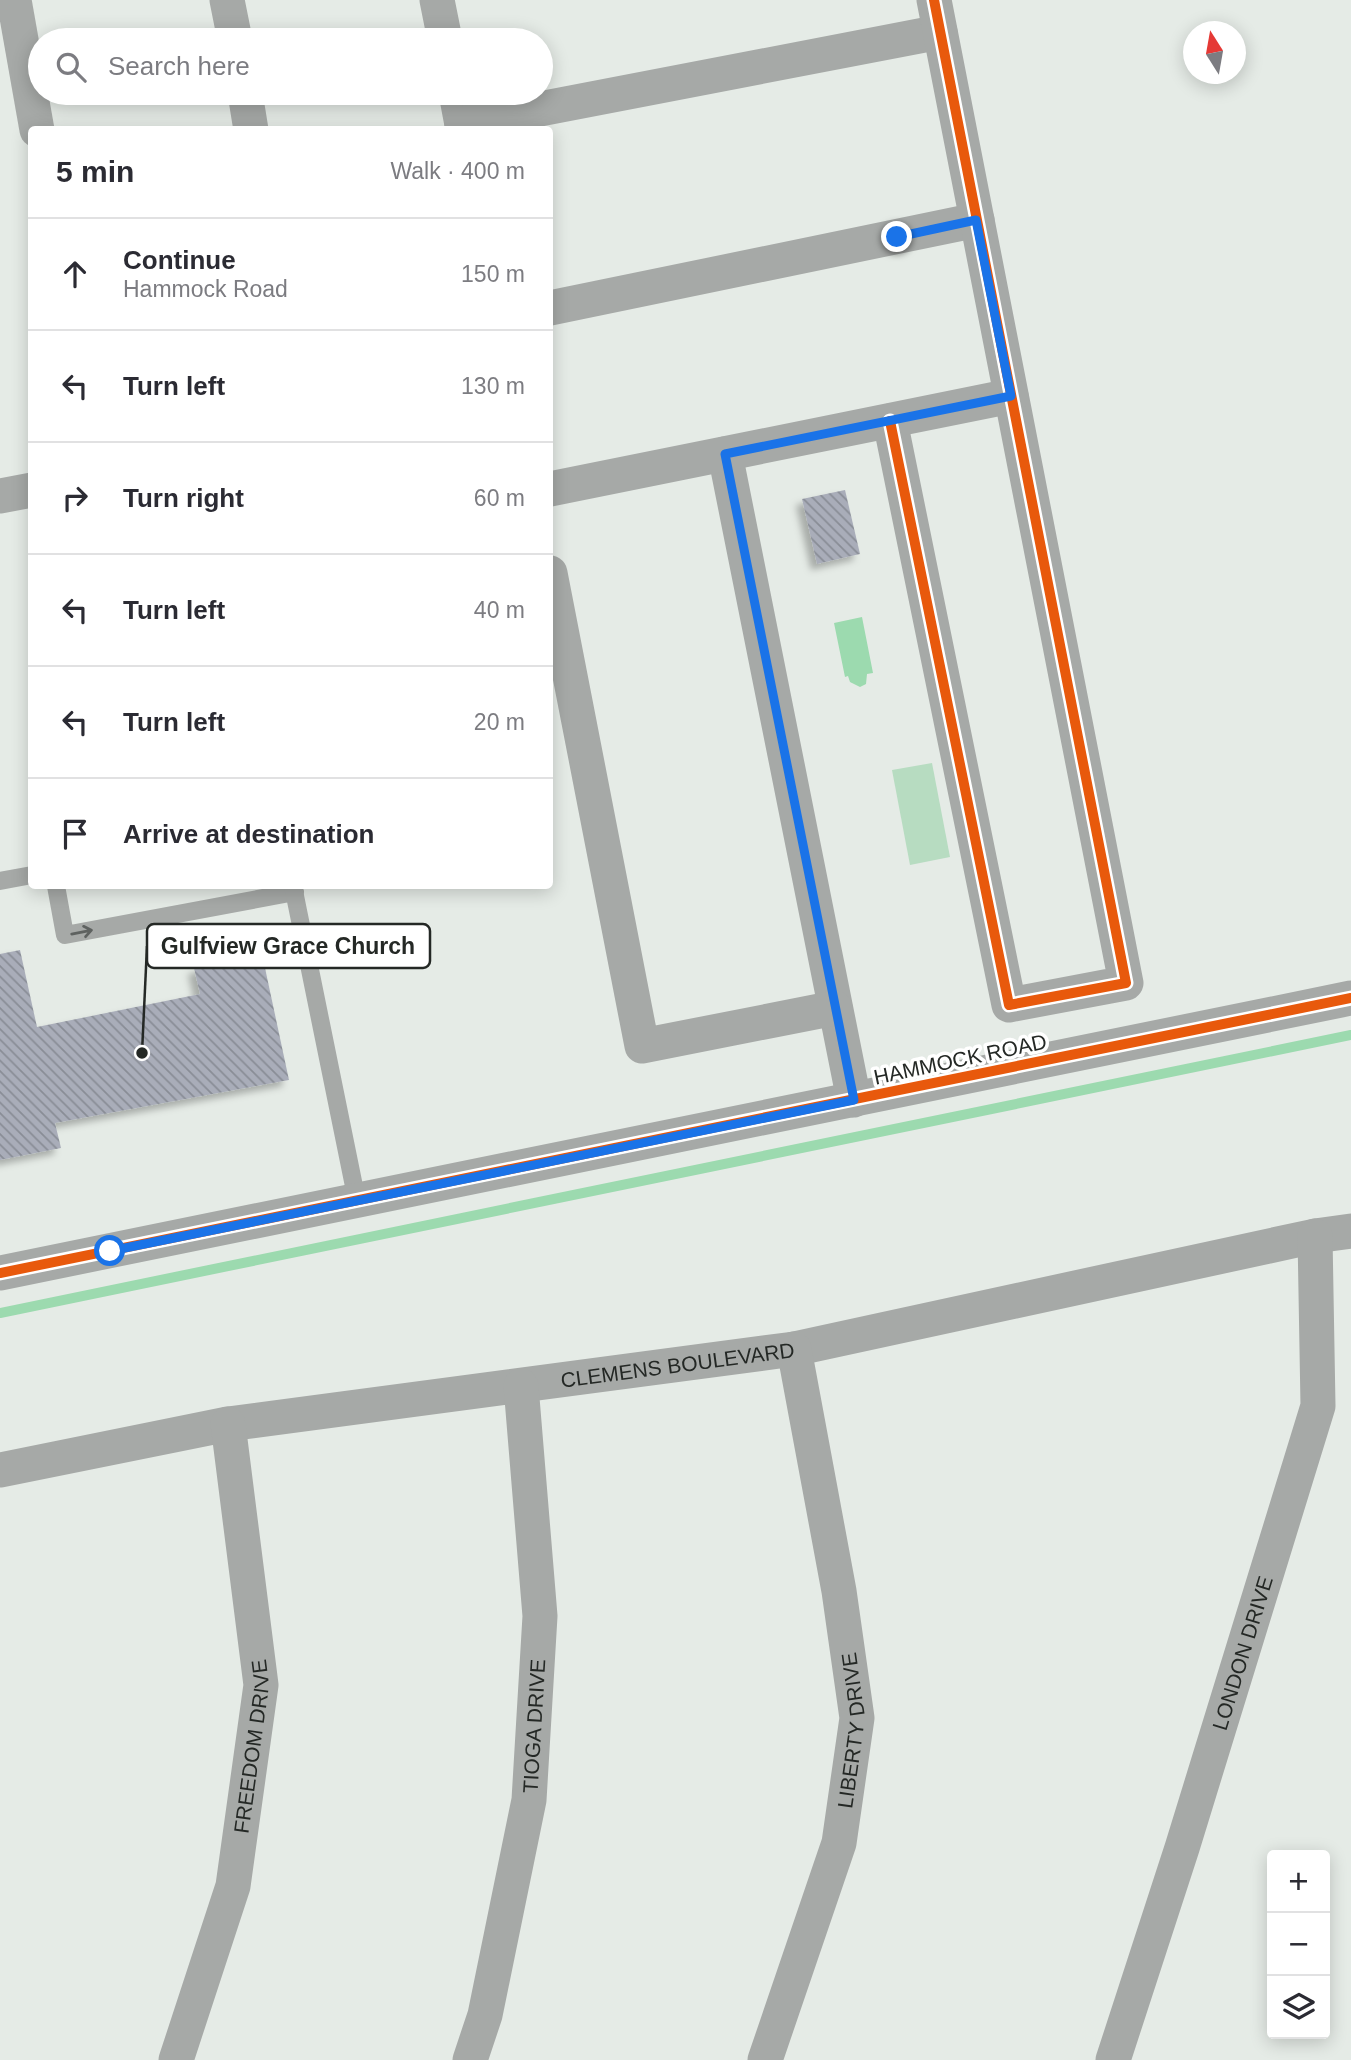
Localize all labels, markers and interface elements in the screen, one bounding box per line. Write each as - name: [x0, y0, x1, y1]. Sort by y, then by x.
- north arrow: [1183, 21, 1246, 84]
- search box: [28, 28, 553, 105]
- icon: search: [52, 48, 90, 86]
- text: Search here: [108, 51, 250, 81]
- text: 5 min: [56, 155, 134, 188]
- text: Walk · 400 m: [390, 158, 525, 184]
- route end: [881, 221, 912, 252]
- text: Continue: [123, 245, 236, 275]
- icon: ahead: [56, 255, 94, 293]
- text: 150 m: [461, 261, 525, 287]
- text: Hammock Road: [123, 276, 288, 302]
- icon: left: [56, 367, 94, 405]
- text: Turn left: [123, 371, 225, 401]
- text: 130 m: [461, 373, 525, 399]
- icon: right: [56, 479, 94, 517]
- text: Turn right: [123, 483, 244, 513]
- text: 60 m: [474, 485, 525, 511]
- icon: left: [56, 591, 94, 629]
- text: Turn left: [123, 595, 225, 625]
- text: 40 m: [474, 597, 525, 623]
- icon: left: [56, 703, 94, 741]
- text: Turn left: [123, 707, 225, 737]
- text: 20 m: [474, 709, 525, 735]
- icon: arrive: [56, 815, 94, 853]
- text: Arrive at destination: [123, 819, 374, 849]
- one-way arrow: [70, 924, 93, 938]
- callout: Gulfview Grace Church: [147, 924, 430, 968]
- text: Gulfview Grace Church: [161, 933, 415, 959]
- street label: HAMMOCK ROAD: [871, 1029, 1049, 1089]
- route start: [94, 1235, 125, 1266]
- street label: CLEMENS BOULEVARD: [559, 1338, 796, 1391]
- street label: LONDON DRIVE: [1207, 1573, 1277, 1733]
- street label: LIBERTY DRIVE: [833, 1651, 869, 1810]
- street label: FREEDOM DRIVE: [229, 1658, 273, 1835]
- street label: TIOGA DRIVE: [518, 1658, 549, 1794]
- map controls: [1267, 1850, 1330, 2039]
- button: +: [1267, 1850, 1330, 1913]
- button: −: [1267, 1913, 1330, 1976]
- button: layers: [1267, 1976, 1330, 2039]

